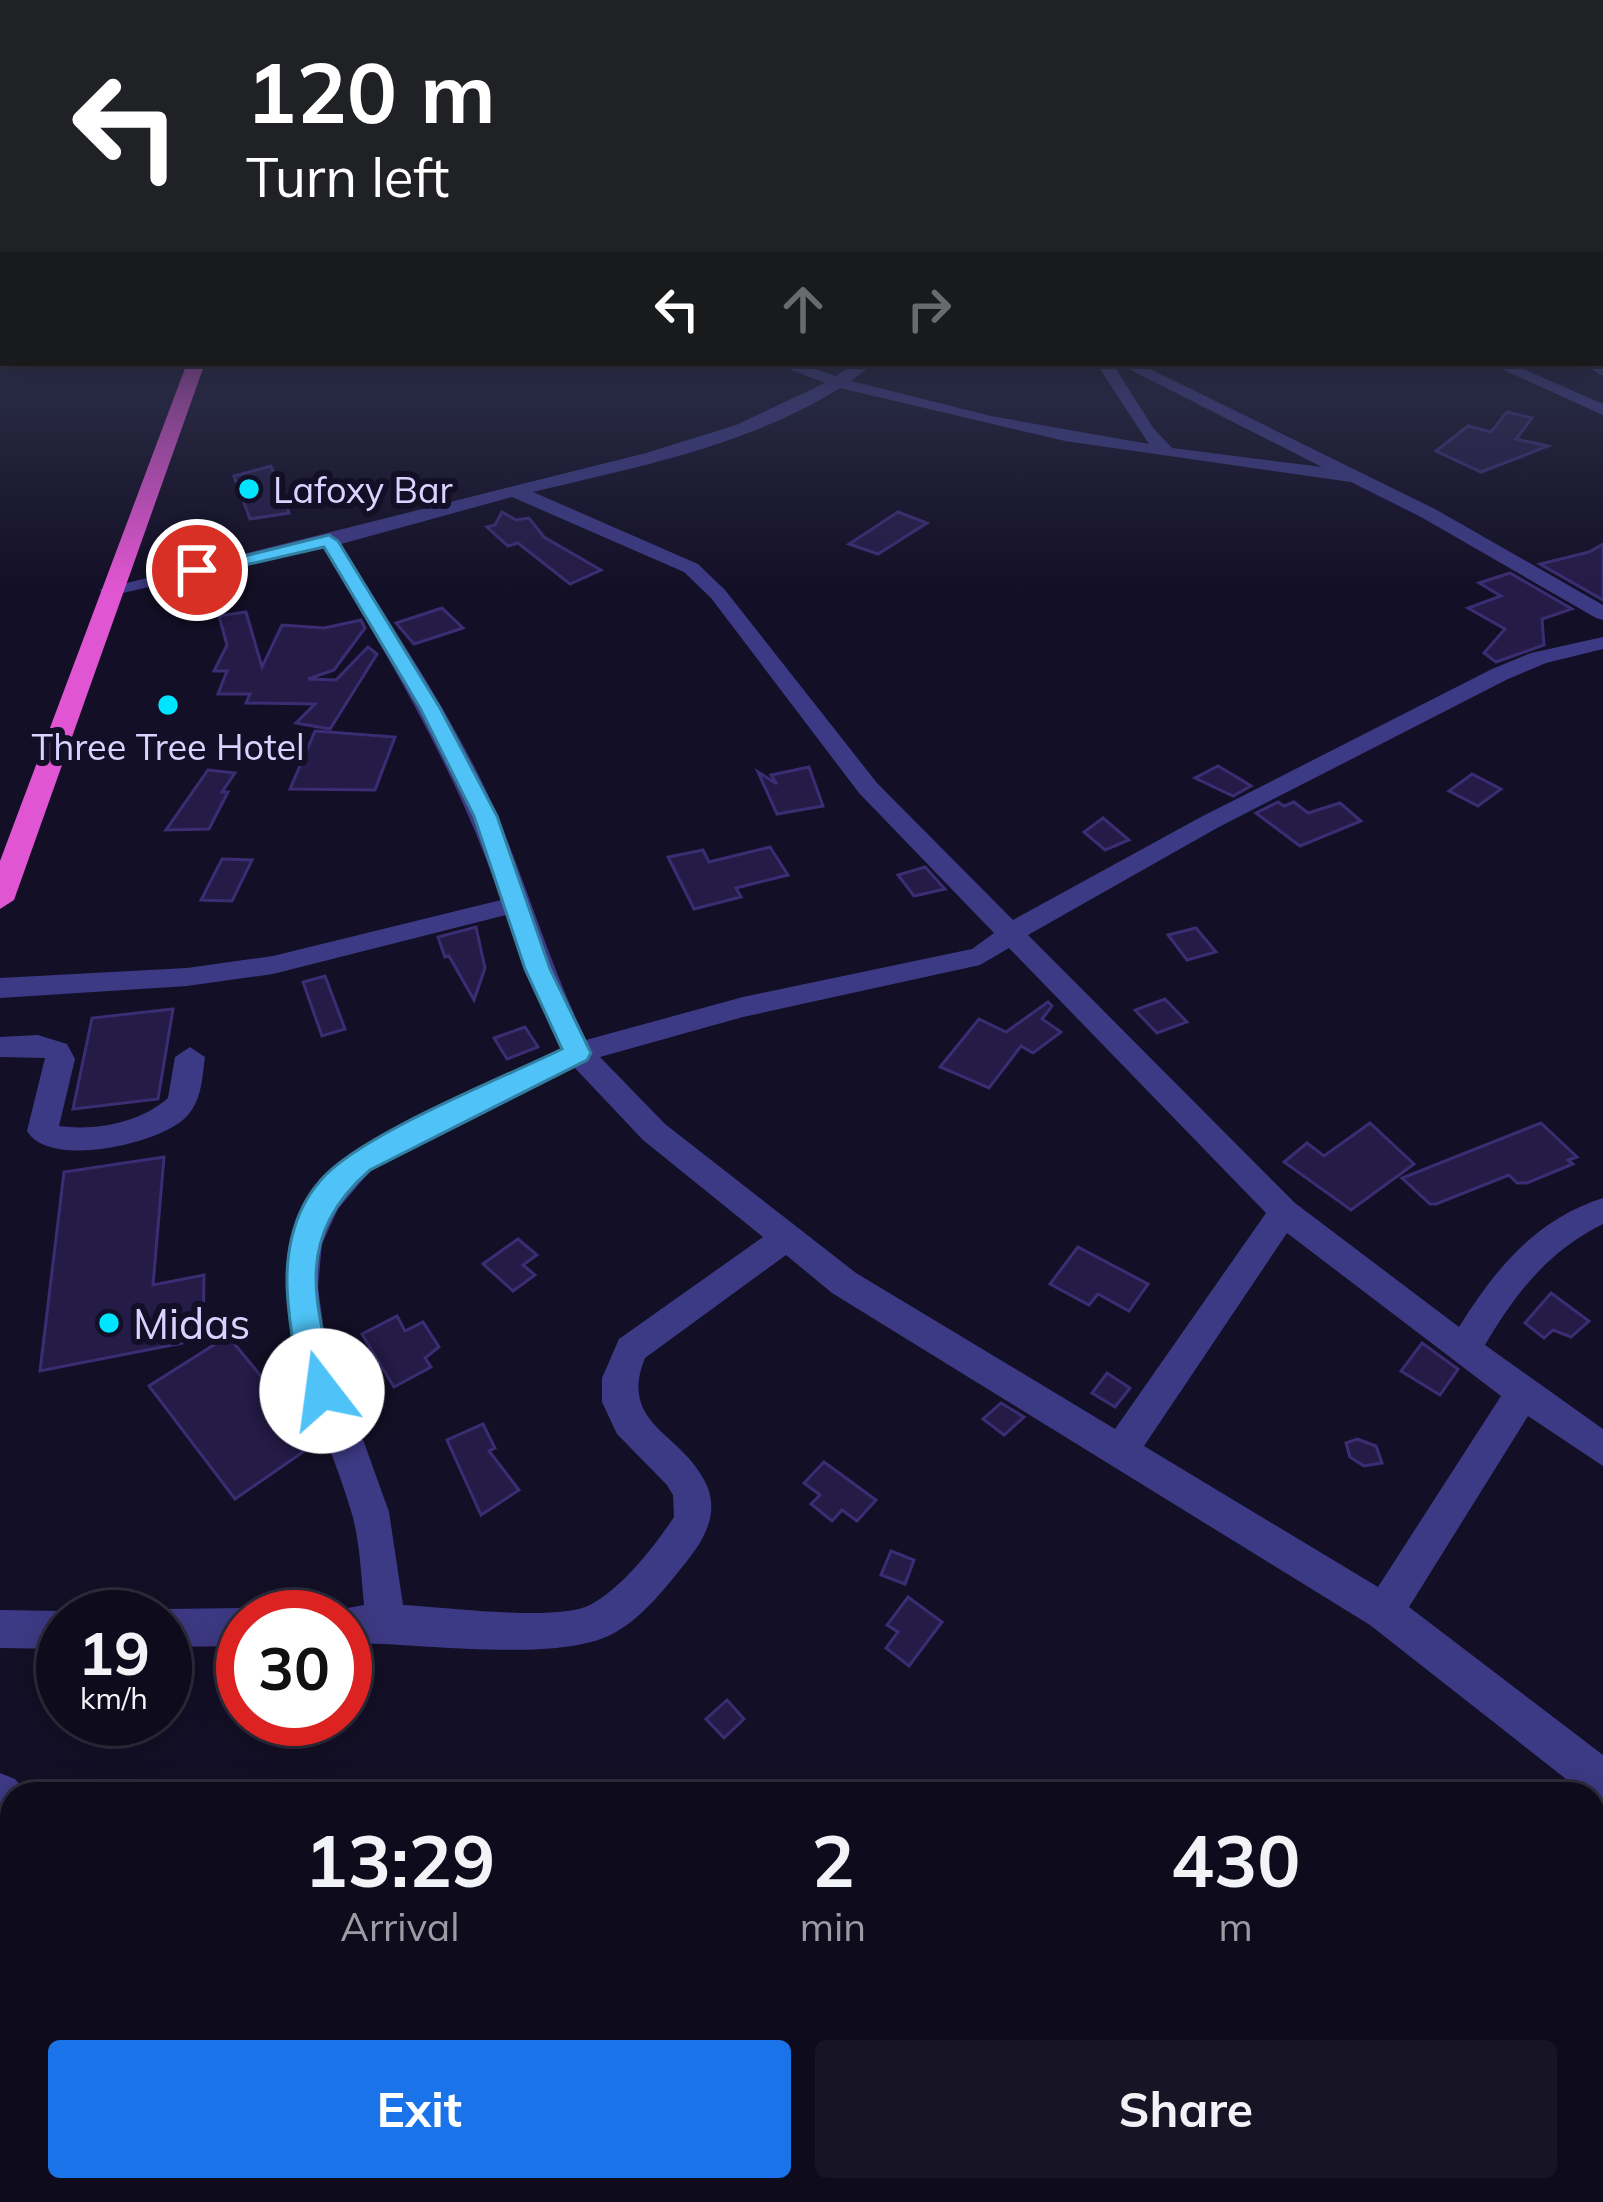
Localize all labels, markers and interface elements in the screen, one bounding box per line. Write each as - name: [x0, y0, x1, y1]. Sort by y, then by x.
- text: 120 m: [246, 39, 496, 144]
- icon: left: [48, 48, 204, 204]
- text: Turn left: [246, 143, 449, 211]
- icon: left: [644, 276, 710, 342]
- icon: ahead: [770, 276, 836, 342]
- icon: right: [896, 276, 962, 342]
- place label: Lafoxy Bar: [273, 467, 453, 512]
- marker: Lafoxy Bar: [236, 476, 262, 502]
- pin: [146, 519, 248, 621]
- icon: arrive: [164, 537, 230, 603]
- marker: Three Tree Hotel: [155, 692, 181, 718]
- place label: Three Tree Hotel: [31, 724, 305, 769]
- place label: Midas: [133, 1297, 250, 1350]
- marker: Midas: [96, 1310, 122, 1336]
- position arrow: [259, 1328, 385, 1454]
- speed limit sign: 30: [216, 1590, 372, 1746]
- text: 19: [78, 1615, 150, 1690]
- text: km/h: [80, 1679, 148, 1717]
- text: 13:29: [305, 1815, 495, 1905]
- text: 2: [811, 1815, 855, 1905]
- text: 430: [1171, 1815, 1300, 1905]
- text: Arrival: [340, 1902, 460, 1951]
- text: min: [800, 1902, 866, 1951]
- text: m: [1218, 1902, 1253, 1951]
- button: Exit: [48, 2040, 791, 2178]
- button: Share: [815, 2040, 1557, 2178]

